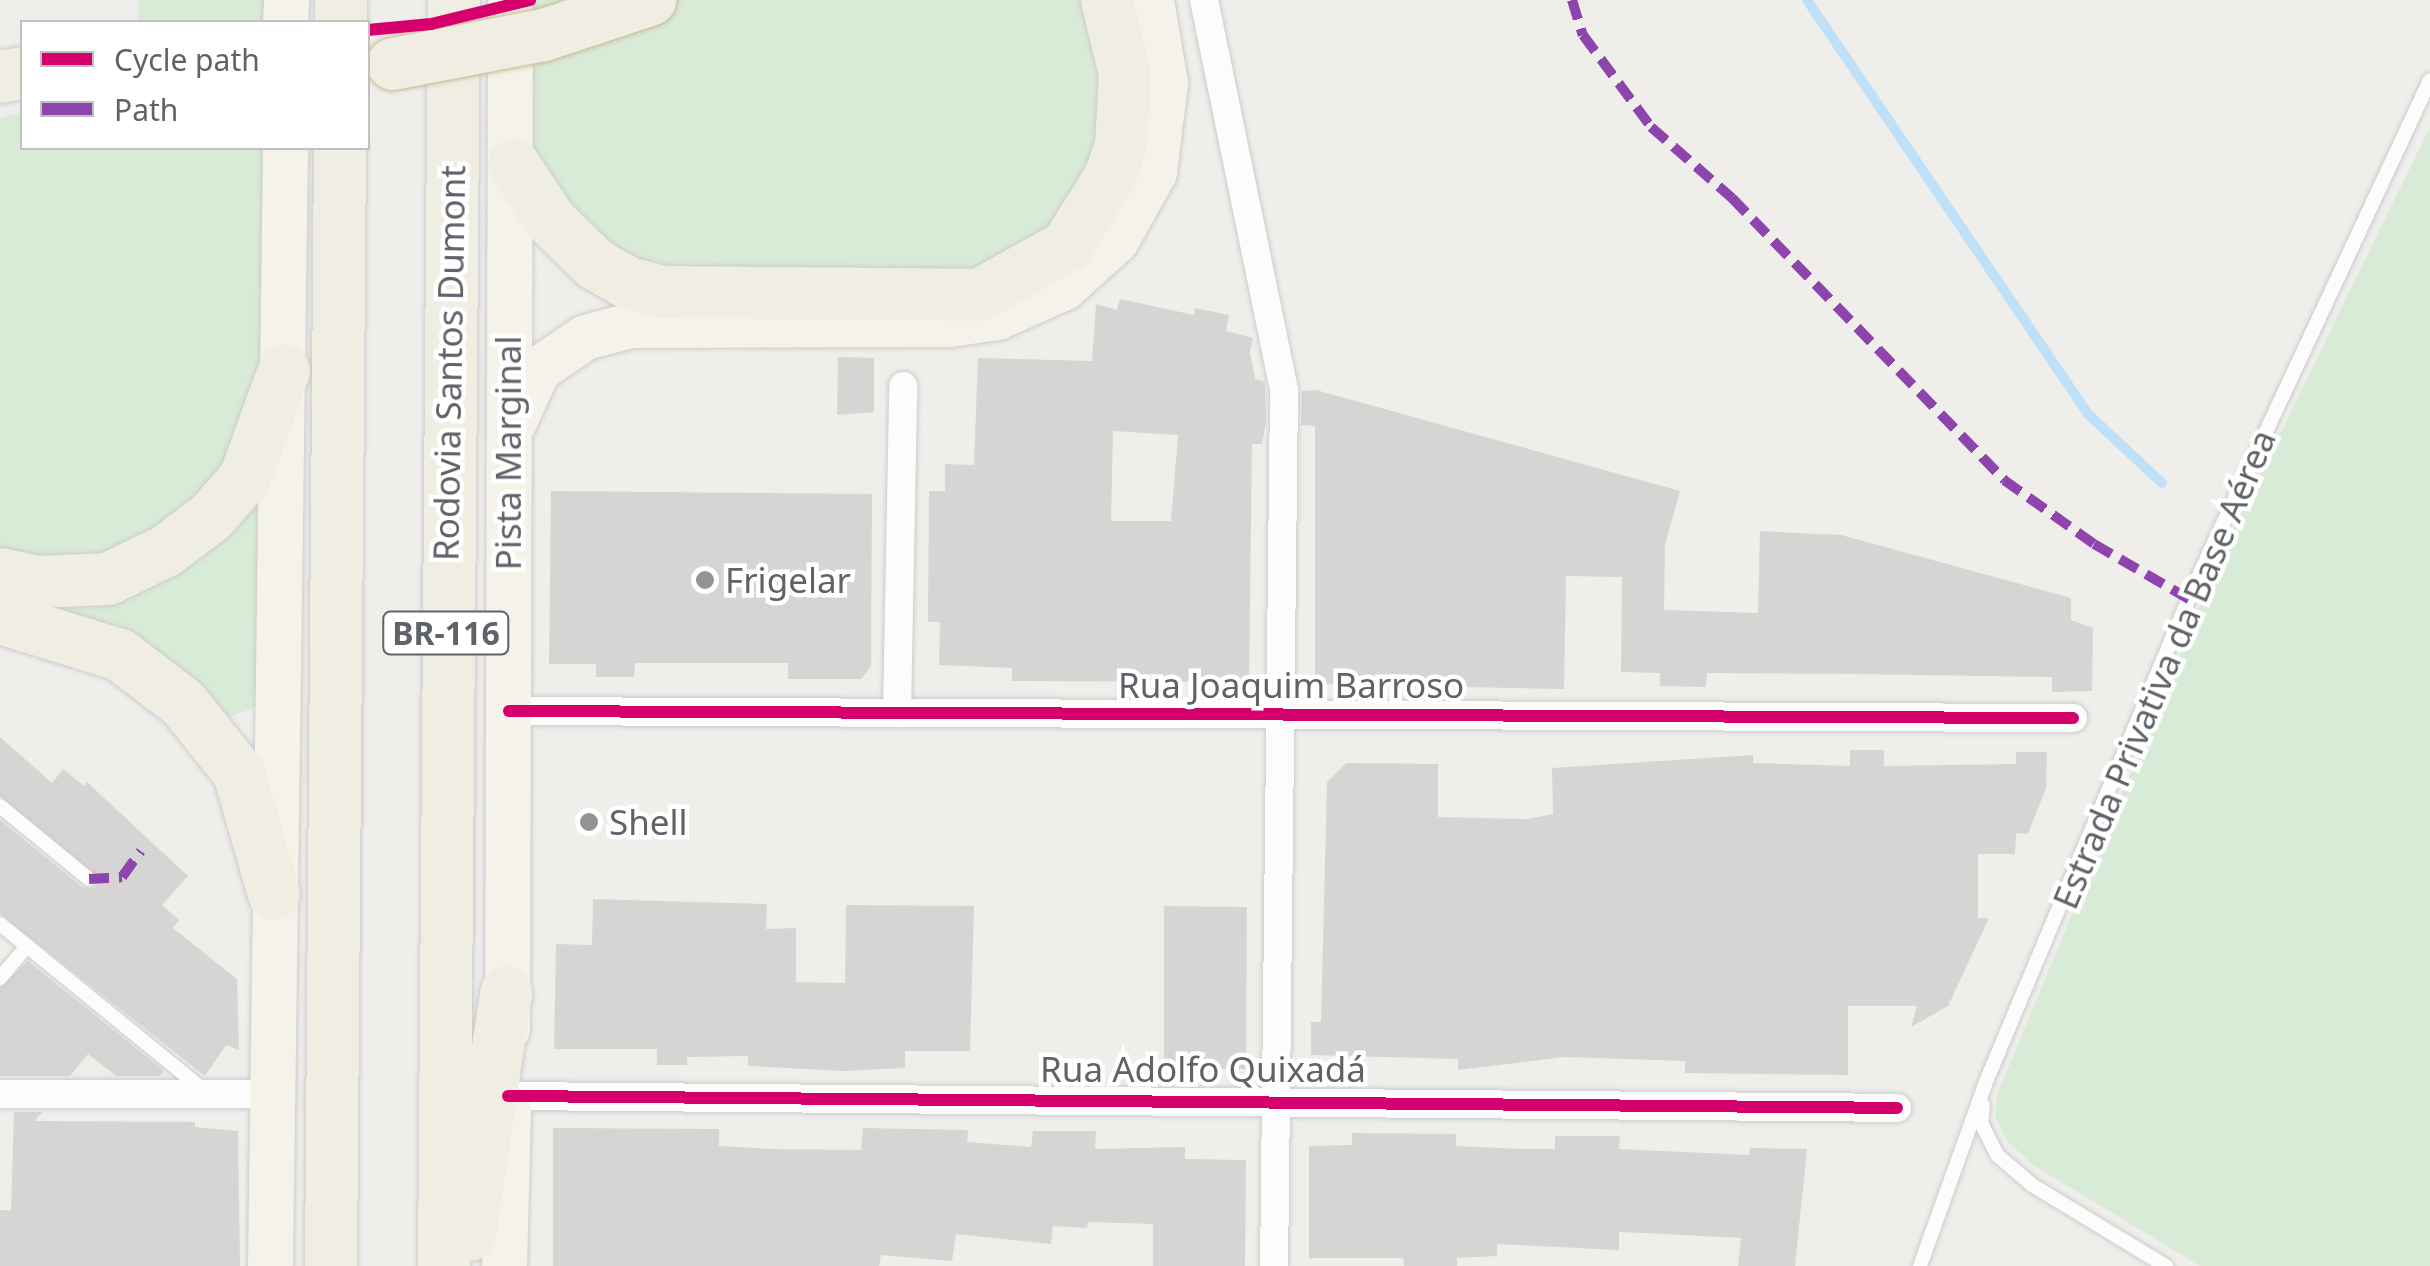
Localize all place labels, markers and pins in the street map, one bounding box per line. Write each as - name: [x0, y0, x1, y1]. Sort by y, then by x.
- place label: Frigelar: [725, 559, 851, 601]
- marker: Frigelar: [694, 569, 716, 591]
- place label: Shell: [609, 801, 688, 843]
- marker: Shell: [578, 811, 600, 833]

